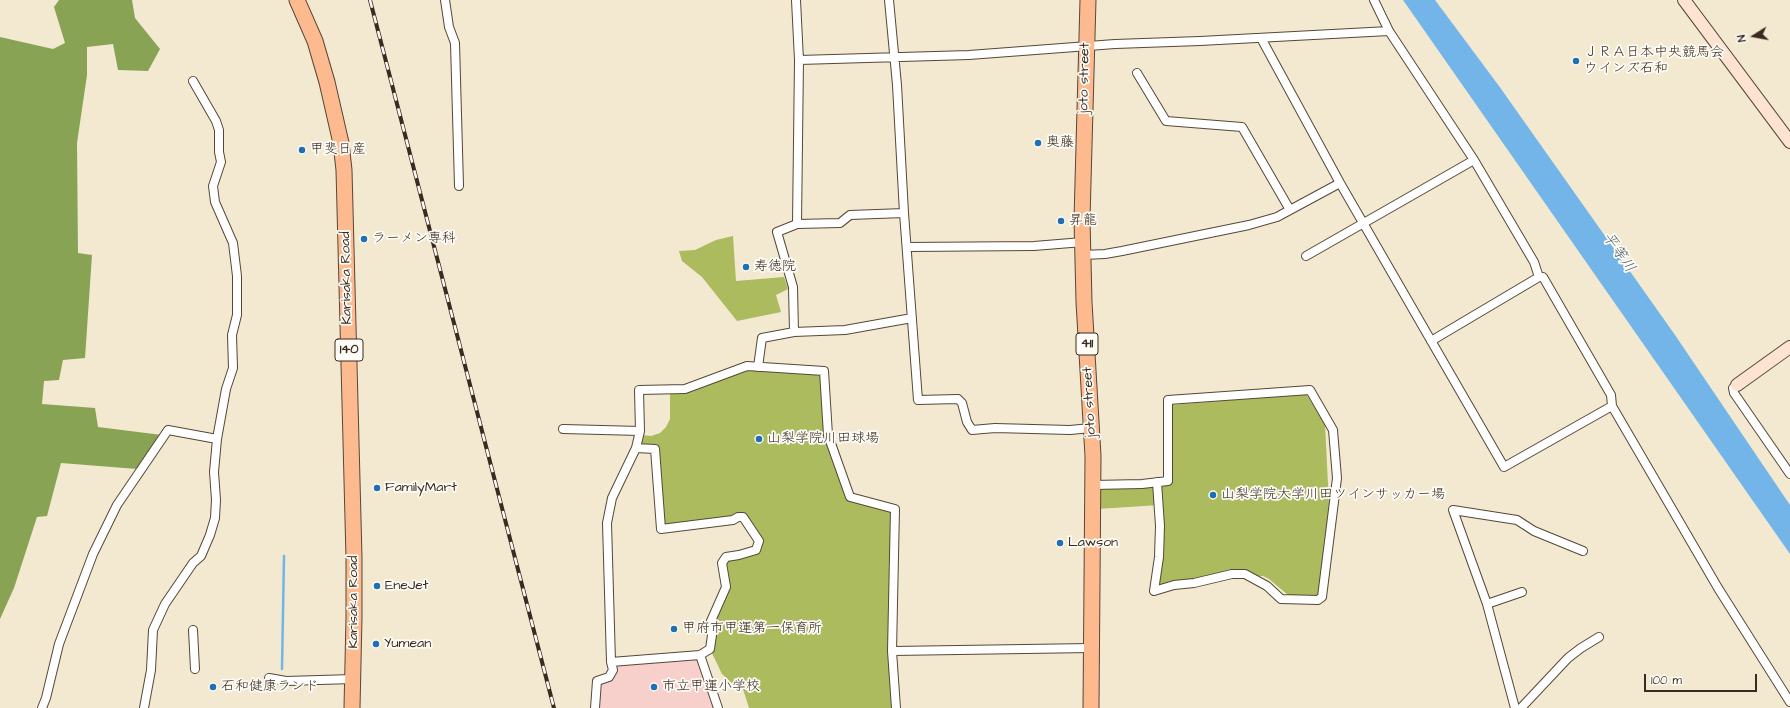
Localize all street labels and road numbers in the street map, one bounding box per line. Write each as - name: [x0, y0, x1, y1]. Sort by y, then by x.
- street label: joto street: [1076, 42, 1094, 114]
- street label: Karisaka Road: [338, 231, 356, 325]
- road number: 411: [1076, 333, 1098, 355]
- road number: 140: [335, 339, 363, 361]
- street label: joto street: [1080, 366, 1100, 438]
- street label: Karisaka Road: [346, 555, 362, 649]

